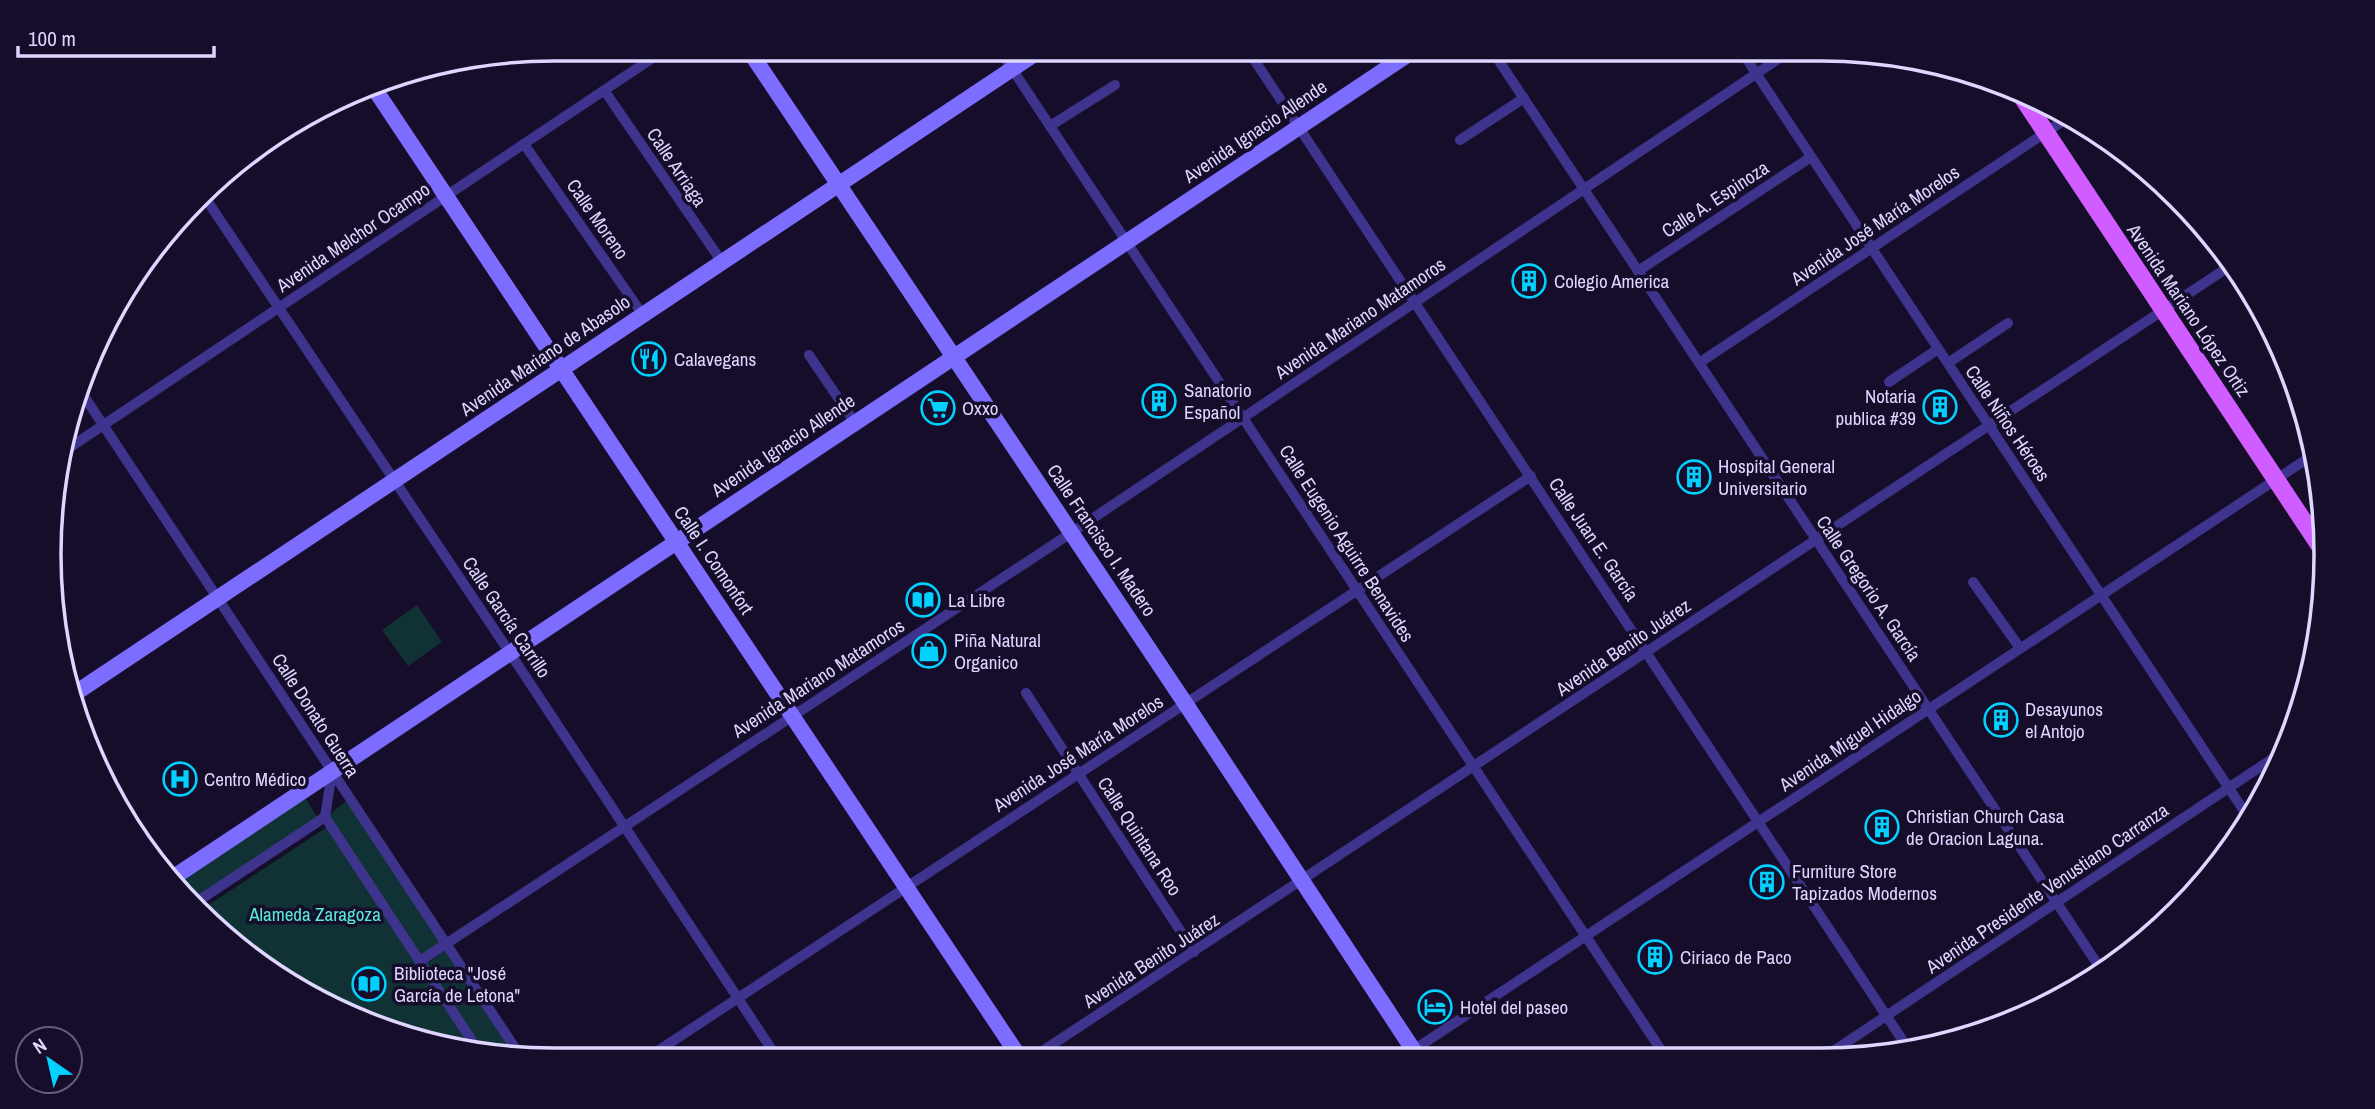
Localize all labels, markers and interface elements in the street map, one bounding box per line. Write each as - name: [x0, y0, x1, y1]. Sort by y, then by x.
- scale bar: [18, 14, 214, 58]
- text: 100 m: [28, 24, 76, 53]
- street label: Avenida Ignacio Allende: [1177, 73, 1332, 189]
- street label: Calle Arriaga: [641, 122, 713, 212]
- street label: Calle A. Espinoza: [1656, 154, 1774, 243]
- street label: Avenida José María Morelos: [1785, 159, 1965, 292]
- street label: Calle Moreno: [561, 174, 635, 264]
- street label: Avenida Melchor Ocampo: [270, 176, 435, 299]
- street label: Avenida Mariano López Ortiz: [2121, 218, 2257, 402]
- street label: Avenida Mariano Matamoros: [1269, 251, 1451, 385]
- building icon: Colegio America: [1510, 262, 1548, 300]
- place label: Colegio America: [1554, 268, 1670, 294]
- street label: Avenida Mariano de Abasolo: [454, 288, 635, 422]
- restaurant icon: Calavegans: [630, 340, 668, 378]
- place label: Calavegans: [674, 346, 756, 372]
- street label: Calle Niños Héroes: [1959, 360, 2057, 486]
- place label: Sanatorio Español: [1184, 377, 1252, 425]
- building icon: Sanatorio Español: [1140, 382, 1178, 420]
- place label: Notaria publica #39: [1835, 383, 1916, 431]
- street label: Avenida Ignacio Allende: [705, 387, 860, 503]
- building icon: Notaria publica #39: [1921, 388, 1959, 426]
- supermarket icon: Oxxo: [919, 389, 957, 427]
- place label: Oxxo: [962, 395, 998, 421]
- street label: Calle Eugenio Aguirre Benavides: [1273, 439, 1421, 647]
- place label: Hospital General Universitario: [1718, 453, 1835, 501]
- building icon: Hospital General Universitario: [1675, 458, 1713, 496]
- street label: Calle Francisco I. Madero: [1041, 459, 1163, 621]
- street label: Calle Juan E. García: [1543, 472, 1645, 606]
- street label: Calle I. Comonfort: [668, 501, 760, 620]
- street label: Calle Gregorio A. García: [1811, 510, 1928, 666]
- street label: Calle García Carrillo: [457, 551, 557, 683]
- library icon: La Libre: [904, 581, 942, 619]
- place label: La Libre: [948, 587, 1005, 613]
- street label: Avenida Benito Juárez: [1550, 592, 1696, 702]
- street label: Avenida Mariano Matamoros: [726, 612, 909, 744]
- place label: Piña Natural Organico: [954, 627, 1041, 675]
- shop icon: Piña Natural Organico: [910, 632, 948, 670]
- street label: Calle Donato Guerra: [266, 648, 366, 782]
- street label: Avenida Miguel Hidalgo: [1773, 683, 1926, 798]
- street label: Avenida José María Morelos: [987, 688, 1168, 818]
- place label: Desayunos el Antojo: [2025, 696, 2103, 744]
- building icon: Desayunos el Antojo: [1982, 701, 2020, 739]
- hospital icon: Centro Médico: [161, 760, 199, 798]
- place label: Centro Médico: [204, 766, 306, 792]
- street label: Calle Quintana Roo: [1092, 772, 1188, 900]
- street label: Avenida Presidente Venustiano Carranza: [1920, 797, 2174, 980]
- place label: Christian Church Casa de Oracion Laguna.: [1906, 803, 2065, 851]
- building icon: Christian Church Casa de Oracion Laguna.: [1863, 808, 1901, 846]
- place label: Furniture Store Tapizados Modernos: [1792, 858, 1937, 906]
- building icon: Furniture Store Tapizados Modernos: [1748, 863, 1786, 901]
- park label: Alameda Zaragoza: [248, 901, 381, 927]
- street label: Avenida Benito Juárez: [1077, 906, 1224, 1014]
- building icon: Ciriaco de Paco: [1636, 938, 1674, 976]
- place label: Ciriaco de Paco: [1680, 944, 1792, 970]
- place label: Biblioteca "José García de Letona": [394, 960, 520, 1008]
- library icon: Biblioteca "José García de Letona": [350, 965, 388, 1003]
- hotel icon: Hotel del paseo: [1416, 988, 1454, 1026]
- place label: Hotel del paseo: [1460, 994, 1568, 1020]
- north arrow: [14, 1025, 84, 1095]
- text: N: [28, 1032, 51, 1060]

